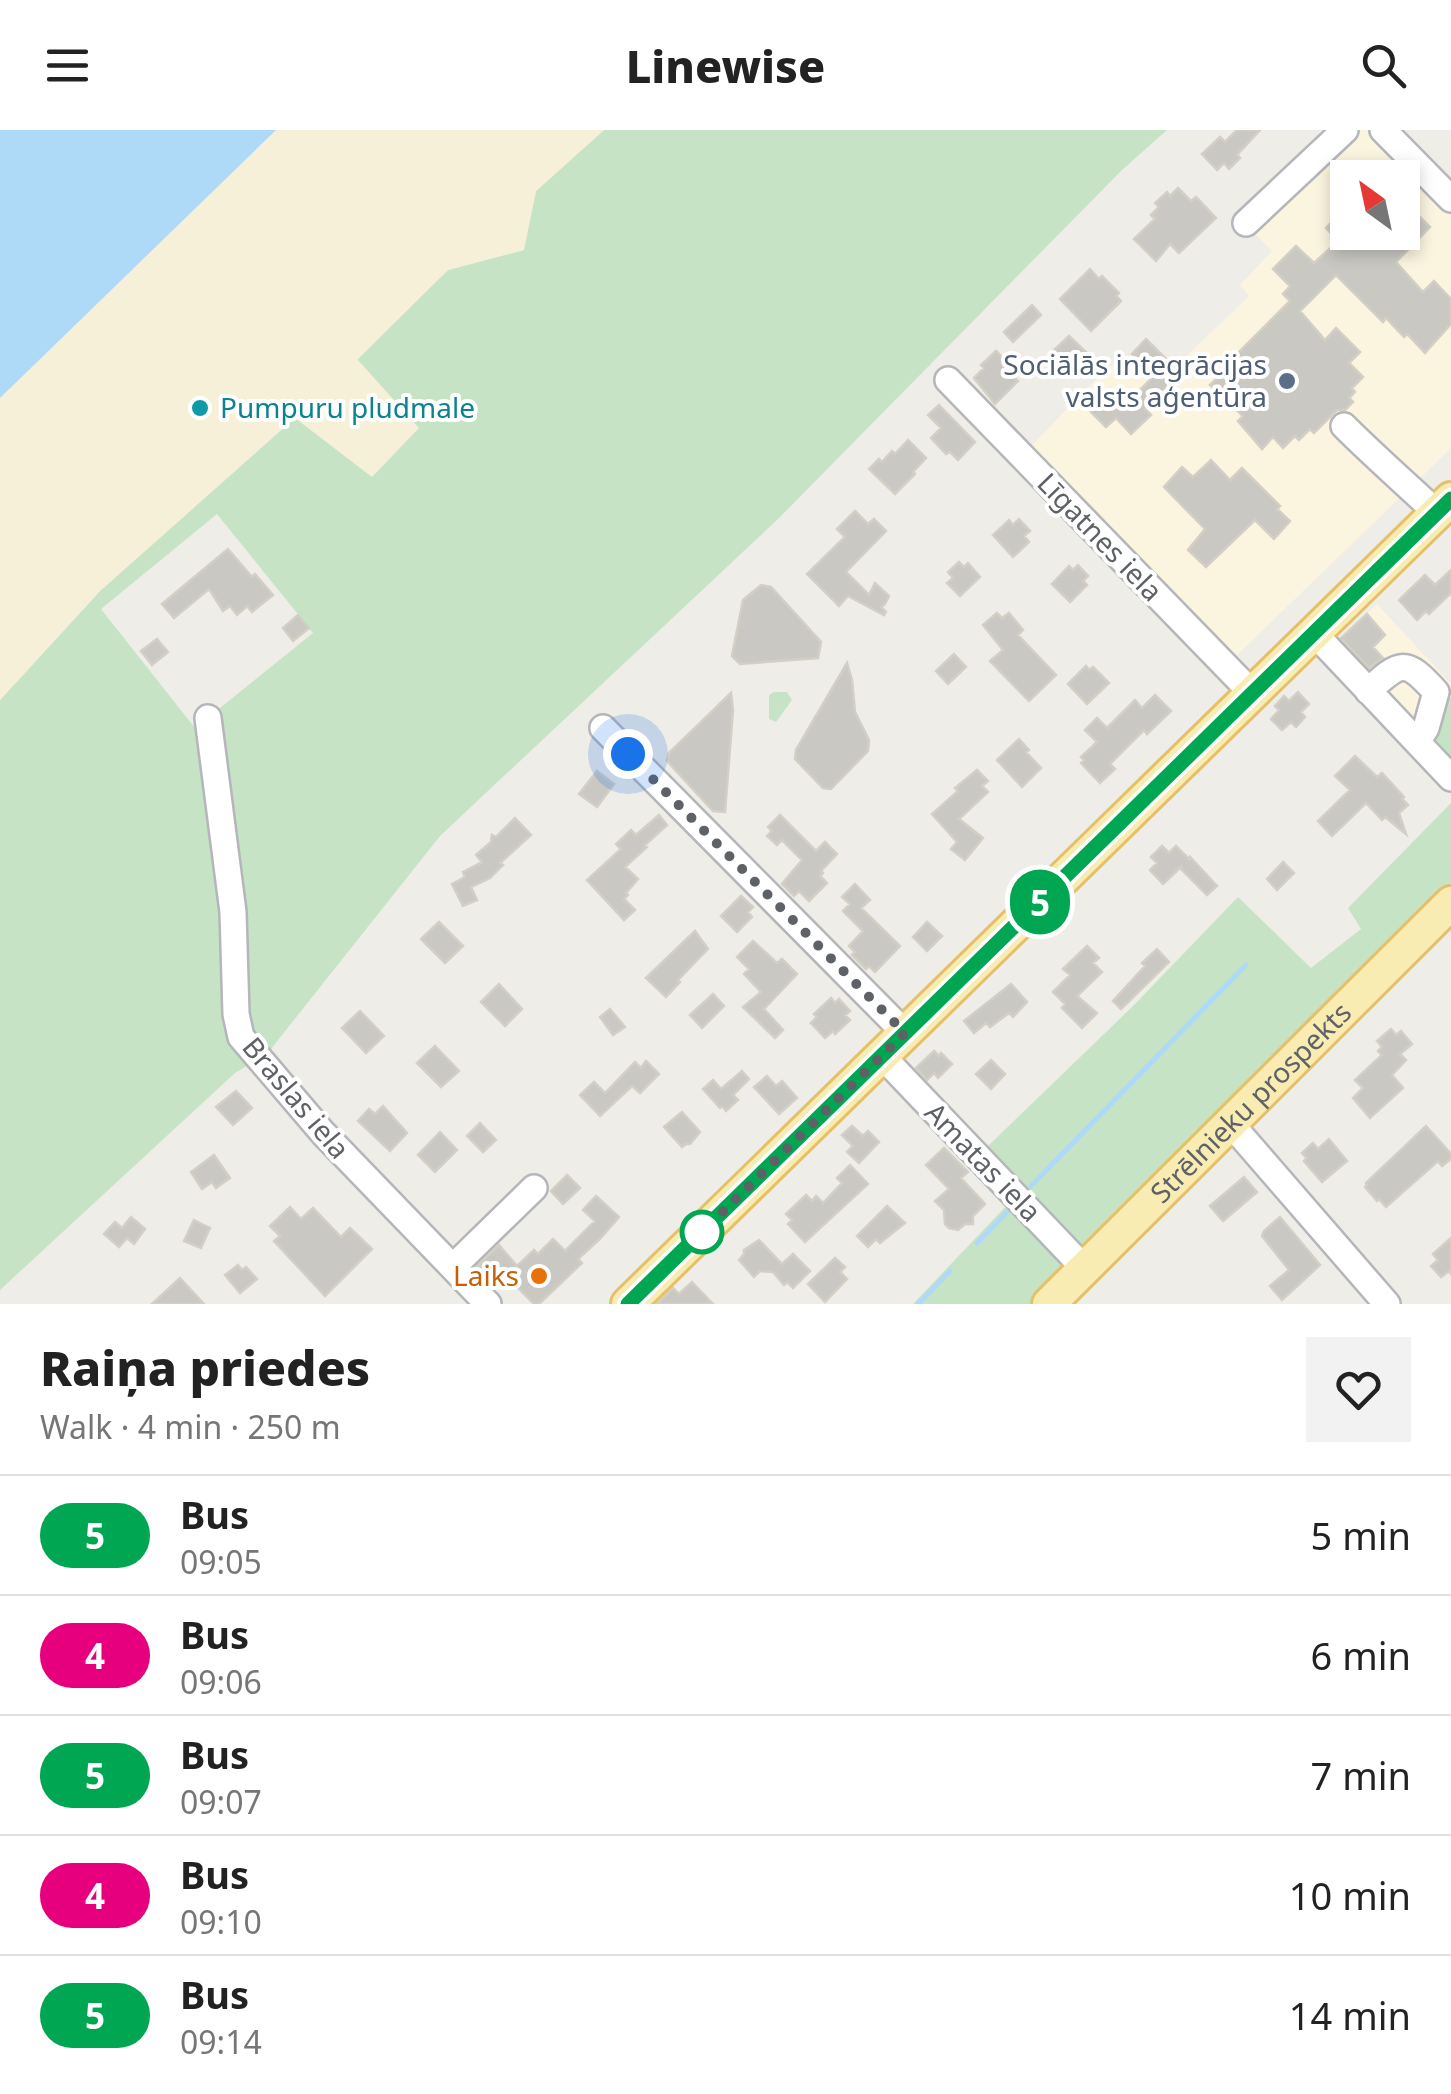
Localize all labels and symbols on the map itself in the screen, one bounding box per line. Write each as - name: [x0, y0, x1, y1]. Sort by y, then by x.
- north arrow: [1330, 160, 1420, 250]
- place label: Sociālās integrācijas valsts aģentūra: [1003, 345, 1267, 415]
- marker: Sociālās integrācijas valsts aģentūra: [1276, 370, 1298, 392]
- place label: Pumpuru pludmale: [220, 388, 475, 426]
- marker: Pumpuru pludmale: [189, 397, 211, 419]
- street label: Līgatnes iela: [1030, 464, 1172, 609]
- your location: [603, 729, 653, 779]
- line badge: 5: [1008, 870, 1072, 934]
- street label: Strēlnieku prospekts: [1141, 993, 1359, 1211]
- street label: Braslas iela: [235, 1028, 359, 1166]
- street label: Amatas iela: [917, 1093, 1050, 1229]
- unlabelled marker: [681, 1211, 723, 1253]
- place label: Laiks: [453, 1256, 519, 1294]
- marker: Laiks: [528, 1265, 550, 1287]

